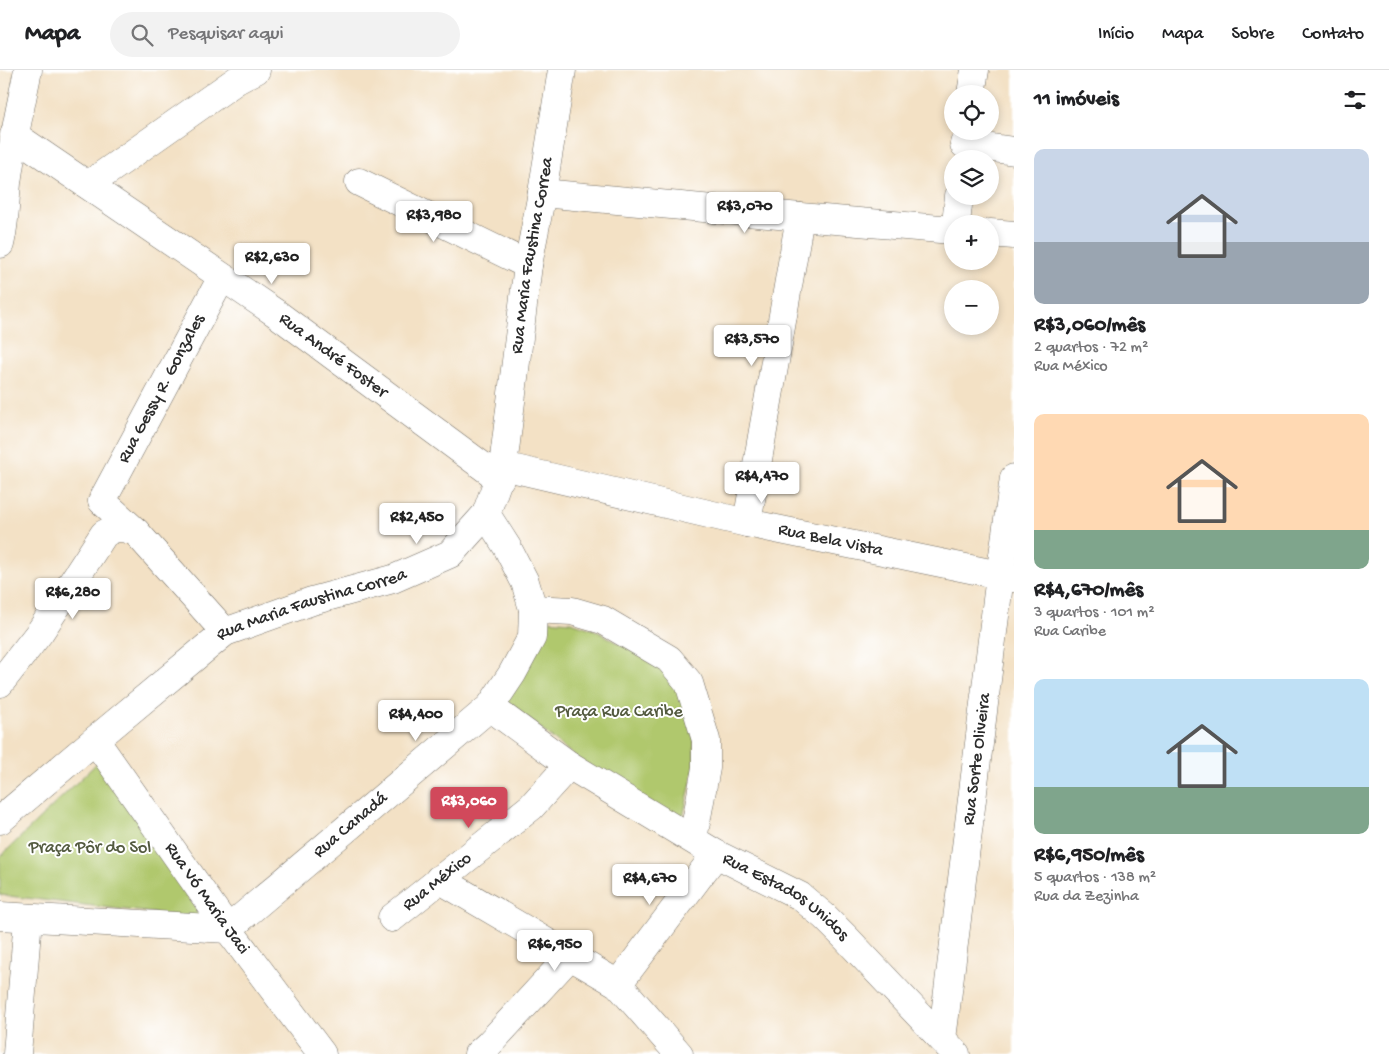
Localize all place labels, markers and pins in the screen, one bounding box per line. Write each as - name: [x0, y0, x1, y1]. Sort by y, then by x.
- pin: R$3,070: [699, 191, 791, 234]
- pin: R$3,980: [388, 200, 480, 243]
- pin: R$2,630: [226, 242, 318, 285]
- pin: R$3,570: [706, 324, 798, 367]
- pin: R$4,470: [716, 462, 808, 504]
- pin: R$2,450: [371, 502, 463, 545]
- pin: R$6,280: [27, 578, 119, 620]
- pin: R$4,400: [370, 700, 462, 742]
- pin: R$3,060: [423, 786, 515, 829]
- pin: R$4,670: [604, 864, 696, 906]
- pin: R$6,950: [509, 930, 601, 972]

